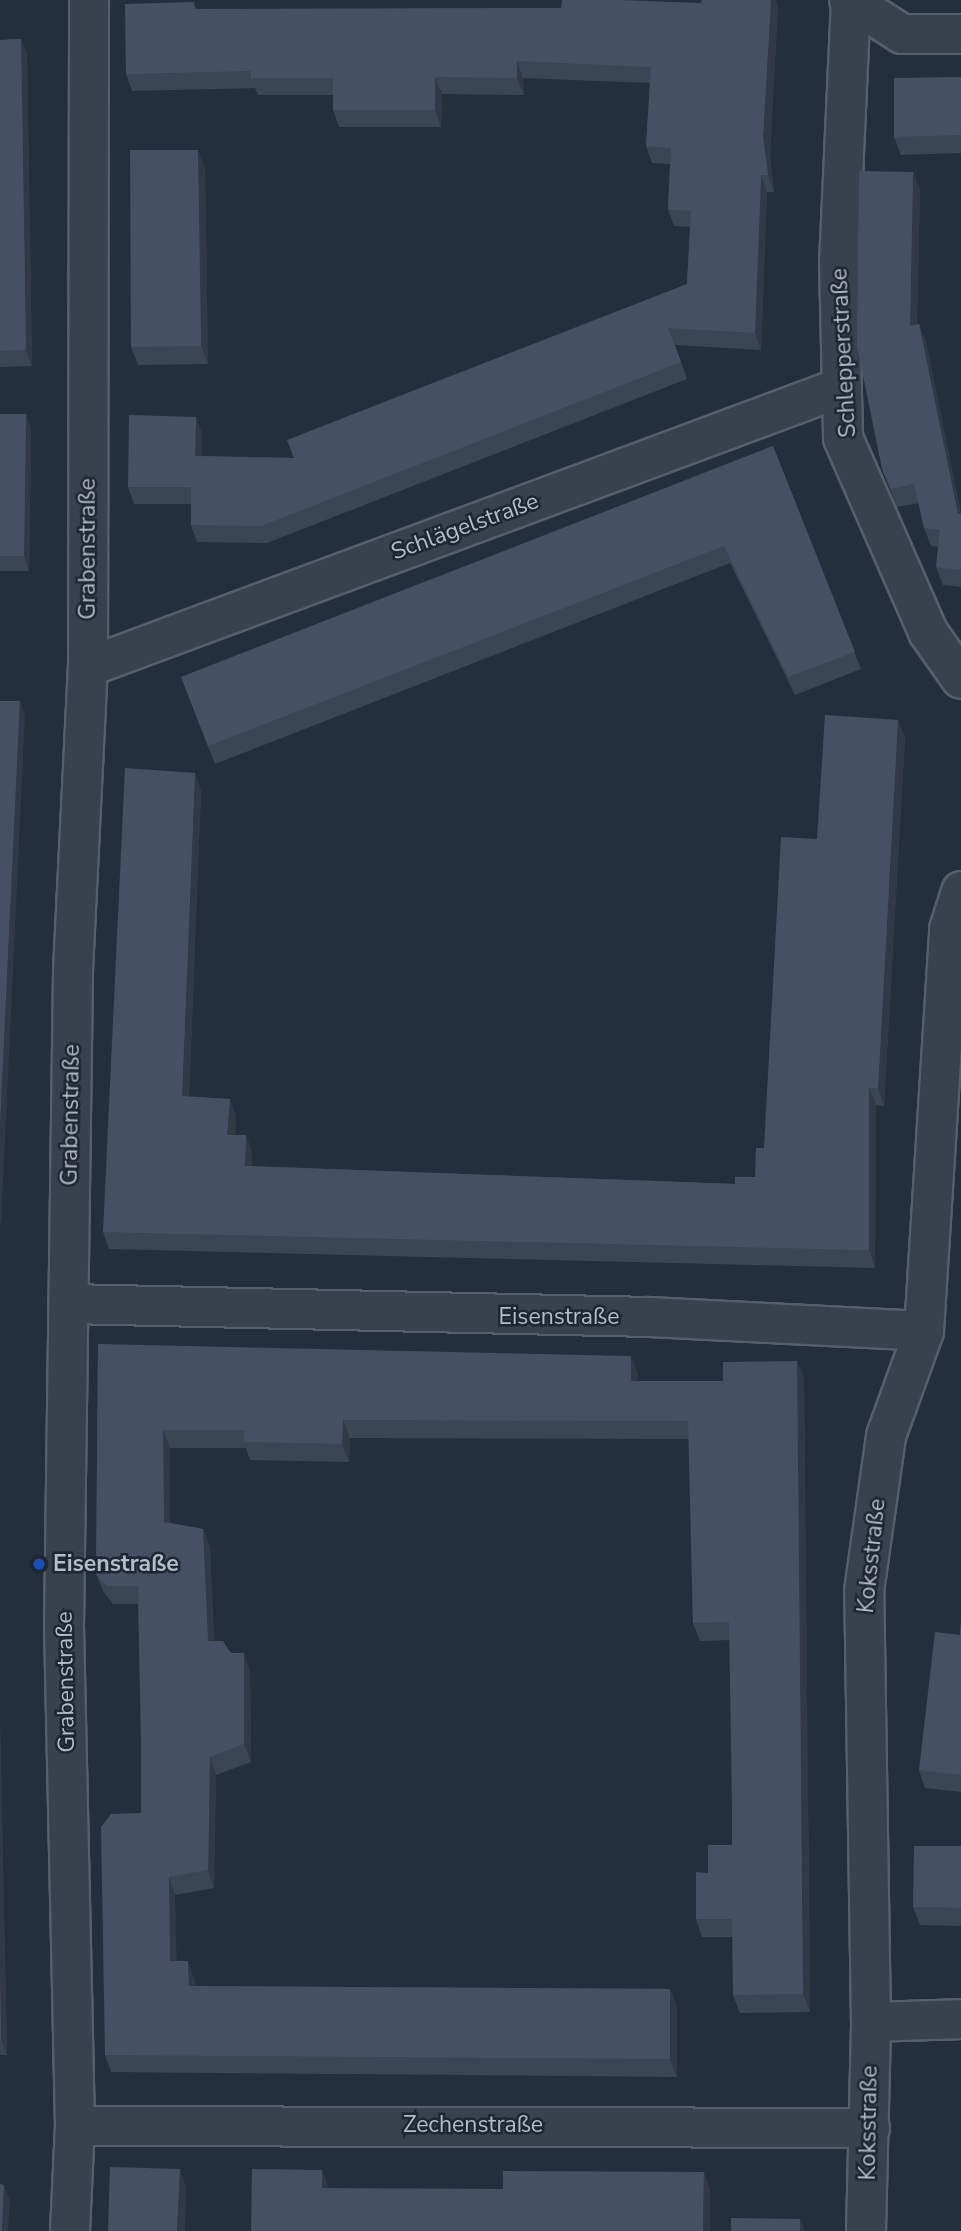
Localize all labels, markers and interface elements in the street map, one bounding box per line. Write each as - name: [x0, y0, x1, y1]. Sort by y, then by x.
- street label: Schlepperstraße: [826, 268, 862, 438]
- street label: Grabenstraße: [74, 478, 102, 620]
- street label: Schlägelstraße: [387, 488, 543, 566]
- street label: Grabenstraße: [56, 1044, 86, 1186]
- street label: Eisenstraße: [499, 1303, 619, 1331]
- street label: Koksstraße: [852, 1497, 892, 1615]
- place label: Eisenstraße: [53, 1550, 179, 1578]
- marker: Eisenstraße: [31, 1556, 47, 1572]
- street label: Grabenstraße: [51, 1611, 81, 1753]
- street label: Koksstraße: [854, 2065, 884, 2181]
- street label: Zechenstraße: [403, 2111, 543, 2139]

